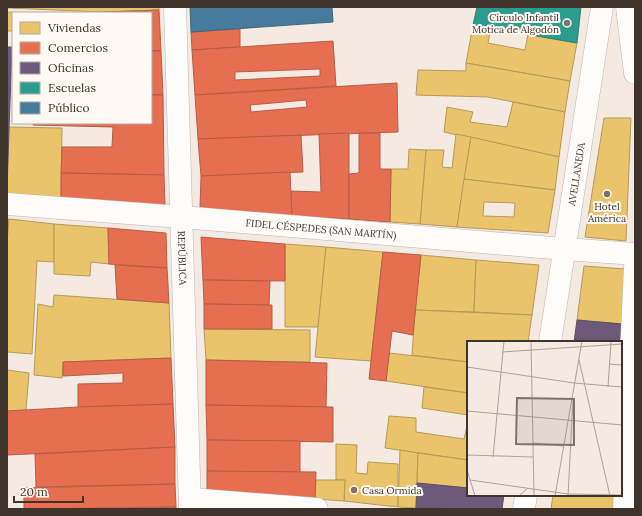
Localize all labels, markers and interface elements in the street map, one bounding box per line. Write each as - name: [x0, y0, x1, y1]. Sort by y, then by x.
- place label: Círculo Infantil Motica de Algodón: [472, 11, 559, 36]
- legend: [12, 12, 152, 124]
- marker: Círculo Infantil Motica de Algodón: [562, 18, 572, 28]
- text: Viviendas: [47, 20, 102, 35]
- text: Comercios: [48, 40, 109, 55]
- text: Oficinas: [48, 60, 94, 75]
- text: Escuelas: [48, 80, 97, 95]
- text: Público: [48, 100, 89, 115]
- street label: AVELLANEDA: [565, 141, 588, 208]
- marker: Hotel América: [602, 189, 612, 199]
- place label: Hotel América: [587, 200, 626, 225]
- street label: FIDEL CÉSPEDES (SAN MARTÍN): [245, 216, 397, 241]
- street label: REPÚBLICA: [175, 230, 190, 286]
- inset map: [467, 341, 622, 496]
- scale bar: [14, 478, 83, 504]
- text: 20 m: [20, 484, 48, 499]
- place label: Casa Ormida: [362, 484, 422, 497]
- marker: Casa Ormida: [349, 485, 359, 495]

